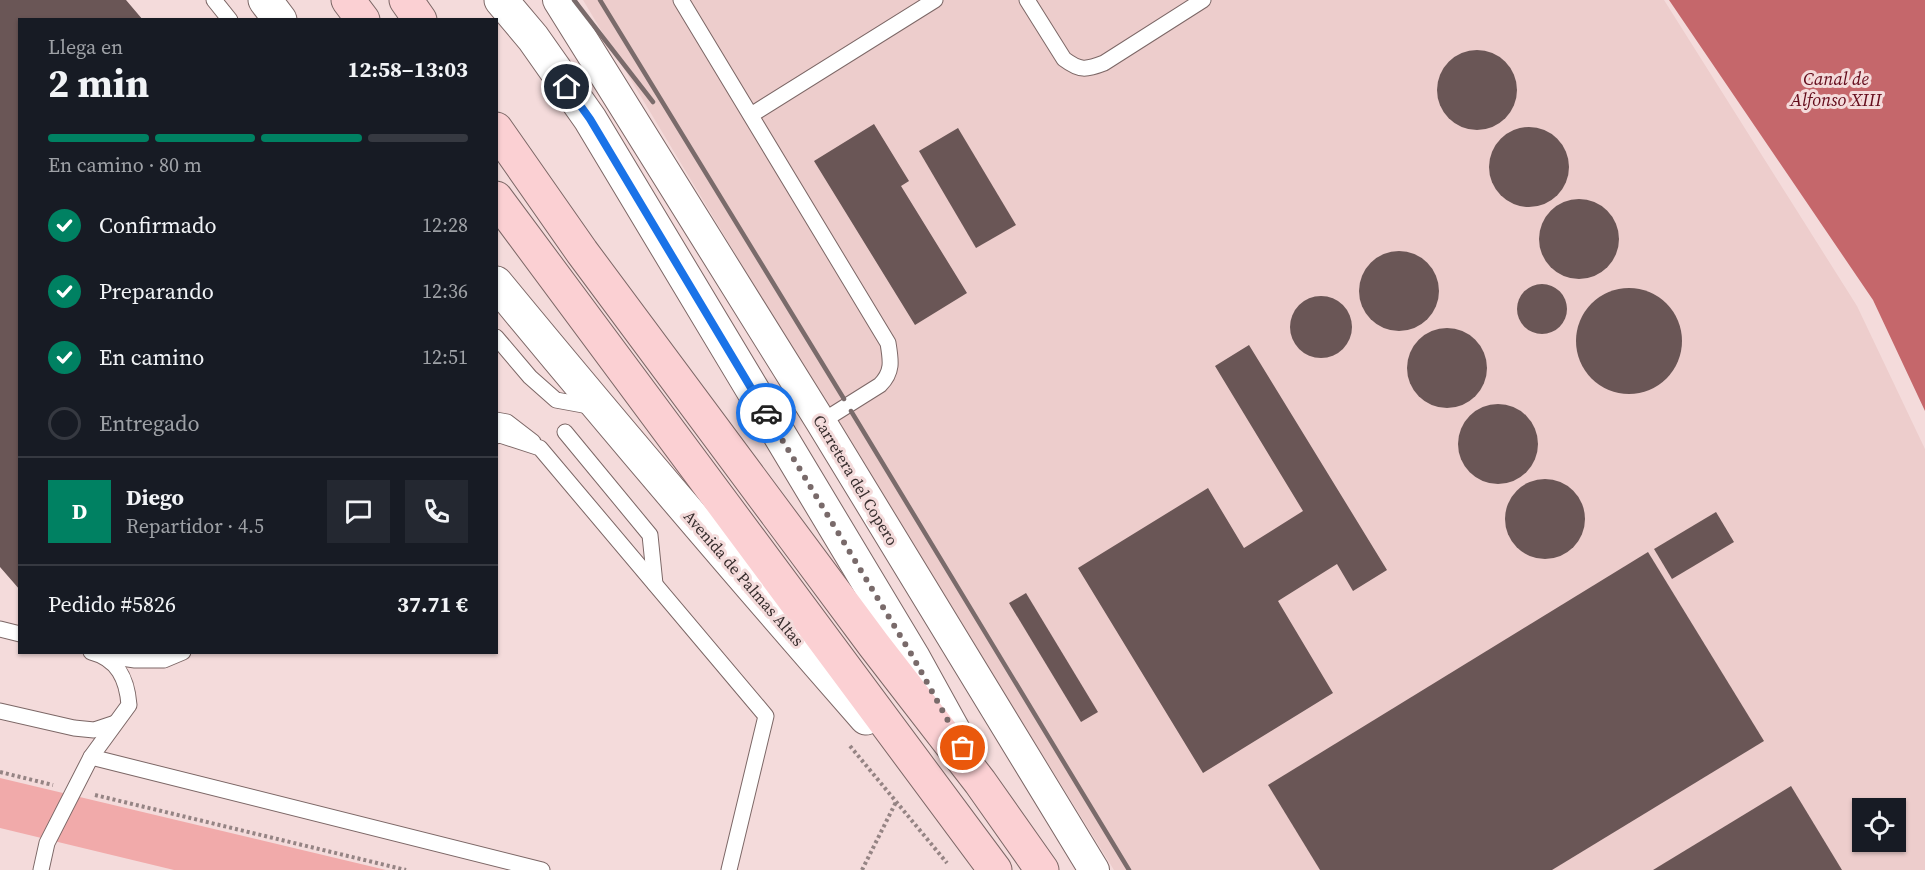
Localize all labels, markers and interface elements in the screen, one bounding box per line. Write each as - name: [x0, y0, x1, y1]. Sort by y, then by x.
- text: Llega en: [48, 33, 123, 61]
- text: 12:58–13:03: [348, 54, 468, 84]
- text: 2 min: [48, 57, 149, 110]
- pin: [541, 61, 592, 112]
- water label: Canal de Alfonso XIII: [1789, 66, 1882, 112]
- icon: home: [550, 70, 583, 103]
- text: En camino · 80 m: [48, 151, 202, 179]
- icon: check: [48, 209, 81, 242]
- text: Confirmado: [99, 210, 217, 240]
- text: 12:28: [422, 211, 468, 239]
- icon: check: [48, 275, 81, 308]
- text: Preparando: [99, 276, 214, 306]
- text: 12:36: [422, 277, 468, 305]
- icon: check: [48, 341, 81, 374]
- text: En camino: [99, 342, 204, 372]
- text: 12:51: [422, 343, 468, 371]
- courier: [736, 383, 796, 443]
- icon: car: [750, 397, 783, 430]
- text: Entregado: [99, 408, 200, 438]
- street label: Carretera del Copero: [808, 411, 904, 550]
- button: chat: [327, 480, 390, 543]
- button: phone: [405, 480, 468, 543]
- text: Diego: [126, 482, 184, 512]
- text: D: [72, 496, 87, 526]
- street label: Avenida de Palmas Altas: [679, 505, 809, 651]
- text: Repartidor · 4.5: [126, 512, 264, 540]
- text: Pedido #5826: [48, 589, 176, 619]
- text: 37.71 €: [397, 589, 468, 619]
- pin: [937, 722, 988, 773]
- icon: bag: [946, 731, 979, 764]
- map controls: [1852, 798, 1906, 852]
- button: locate: [1852, 798, 1906, 852]

